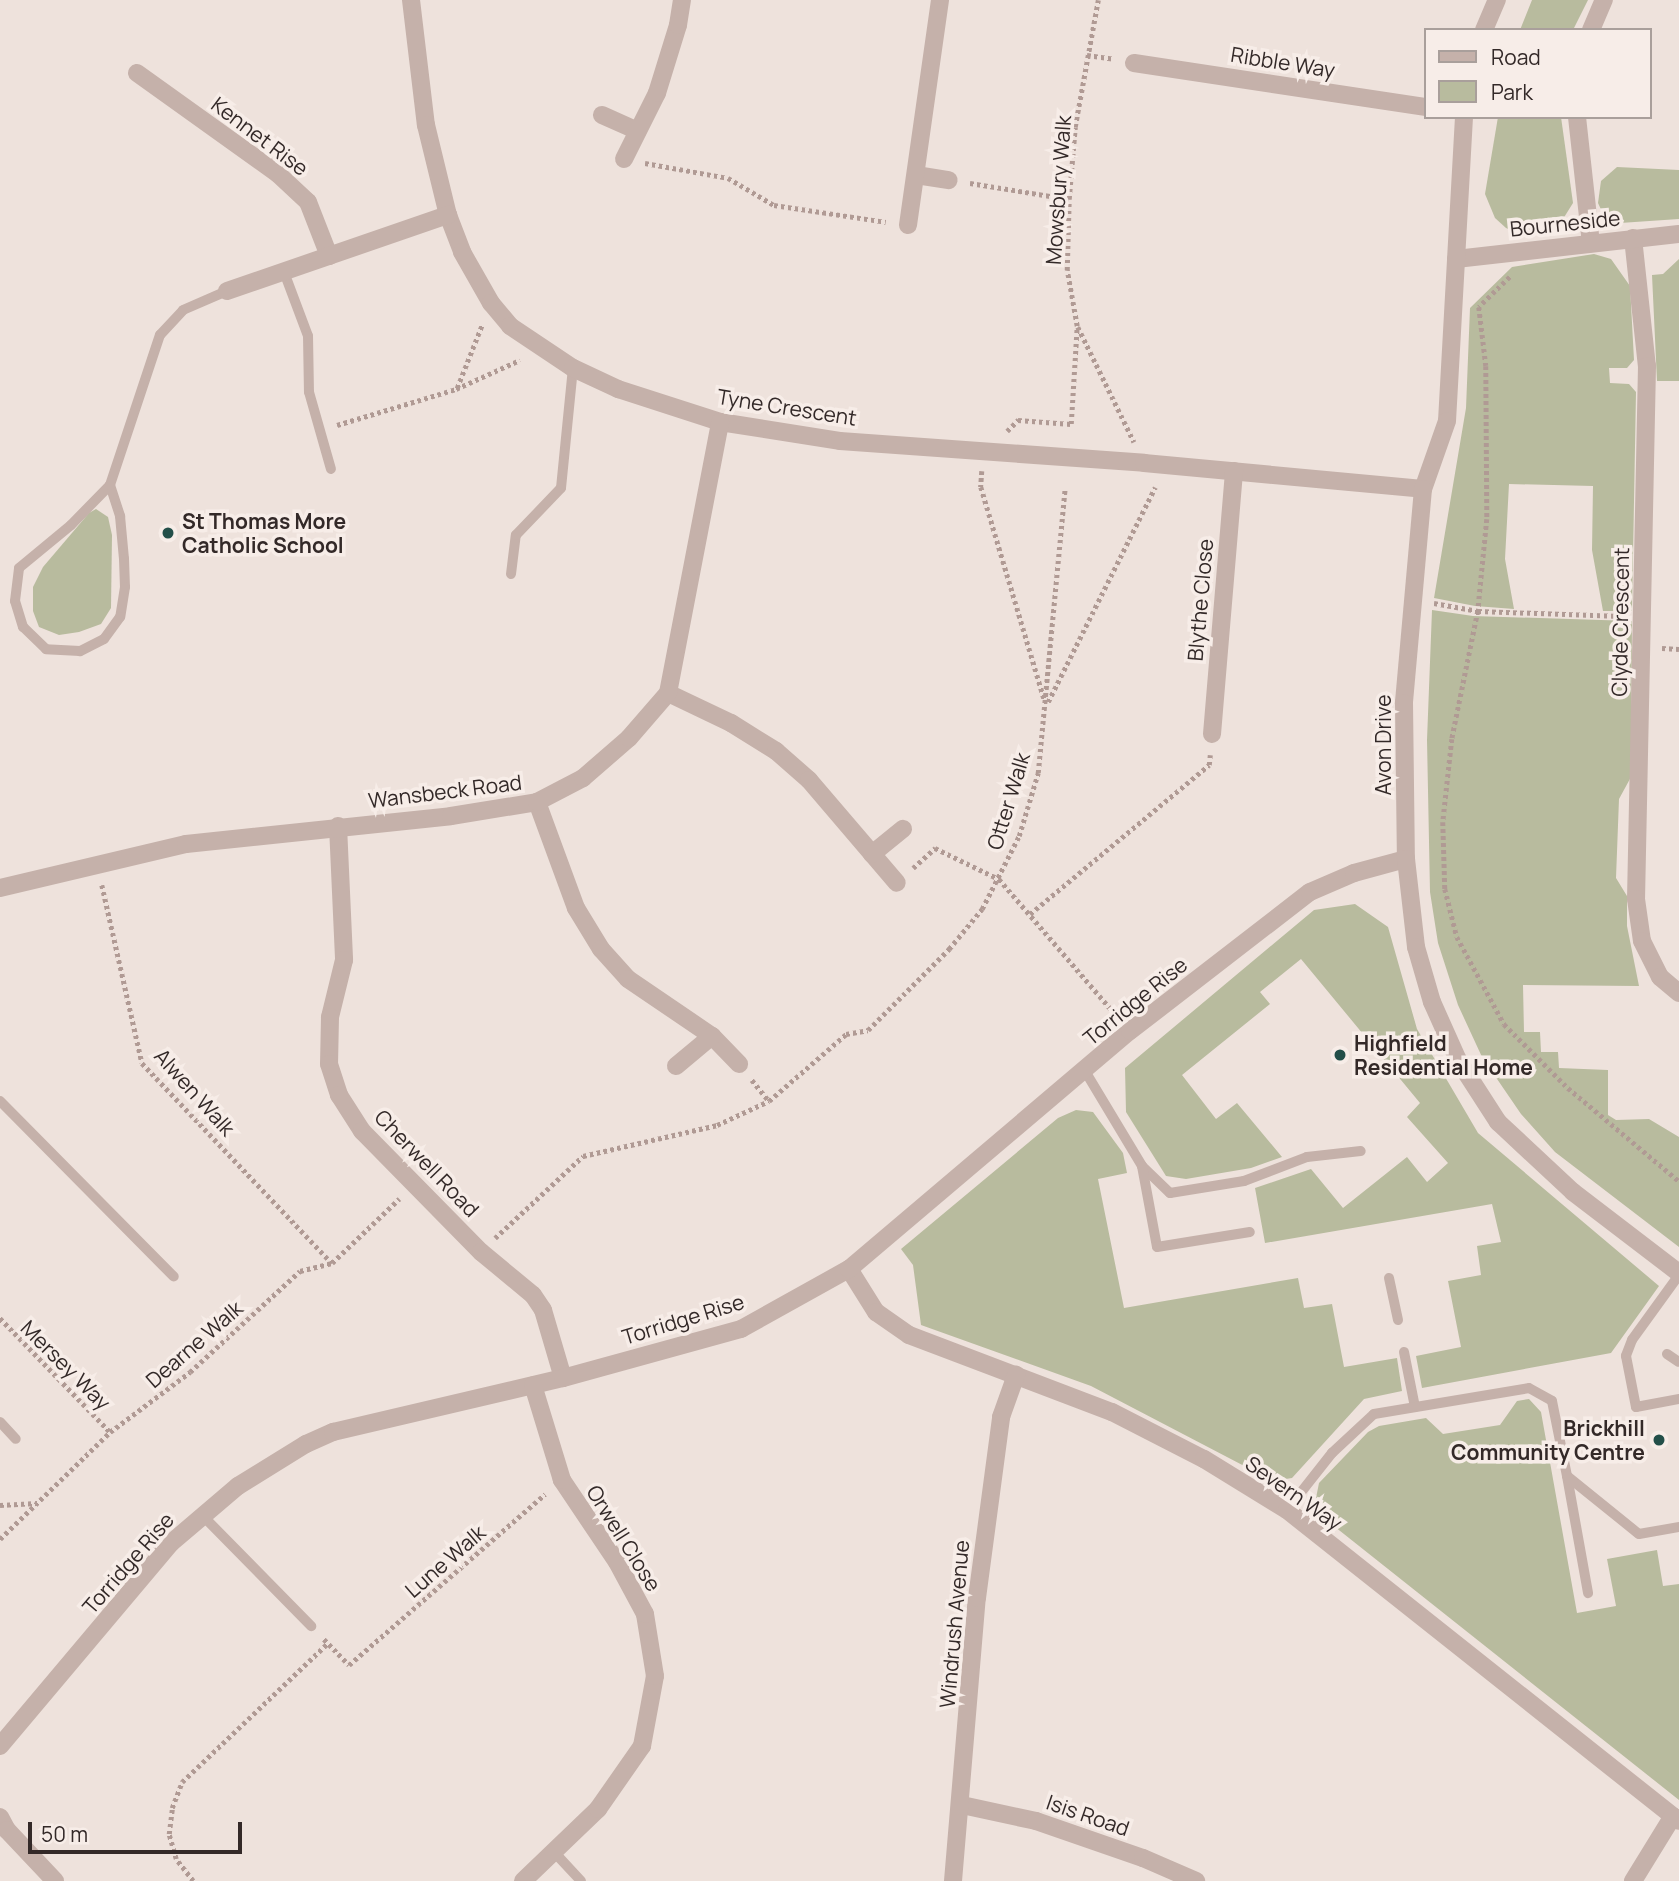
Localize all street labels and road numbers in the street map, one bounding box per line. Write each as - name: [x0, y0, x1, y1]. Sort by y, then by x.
- street label: Ribble Way: [1229, 41, 1337, 83]
- street label: Kennet Rise: [207, 91, 313, 181]
- street label: Mowsbury Walk: [1040, 114, 1076, 266]
- street label: Bourneside: [1509, 205, 1621, 241]
- street label: Tyne Crescent: [715, 384, 859, 430]
- street label: Blythe Close: [1182, 538, 1218, 662]
- street label: Clyde Crescent: [1606, 547, 1634, 697]
- street label: Avon Drive: [1370, 695, 1396, 795]
- street label: Otter Walk: [981, 749, 1035, 853]
- street label: Wansbeck Road: [367, 769, 523, 813]
- street label: Torridge Rise: [1078, 952, 1192, 1050]
- street label: Alwen Walk: [149, 1043, 241, 1141]
- street label: Cherwell Road: [370, 1104, 484, 1222]
- street label: Torridge Rise: [619, 1289, 747, 1349]
- street label: Dearne Walk: [140, 1295, 248, 1393]
- street label: Mersey Way: [16, 1315, 116, 1415]
- street label: Severn Way: [1241, 1450, 1347, 1536]
- street label: Orwell Close: [581, 1480, 667, 1596]
- street label: Torridge Rise: [77, 1507, 179, 1619]
- street label: Lune Walk: [400, 1519, 490, 1603]
- street label: Windrush Avenue: [934, 1539, 974, 1709]
- street label: Isis Road: [1043, 1789, 1133, 1841]

